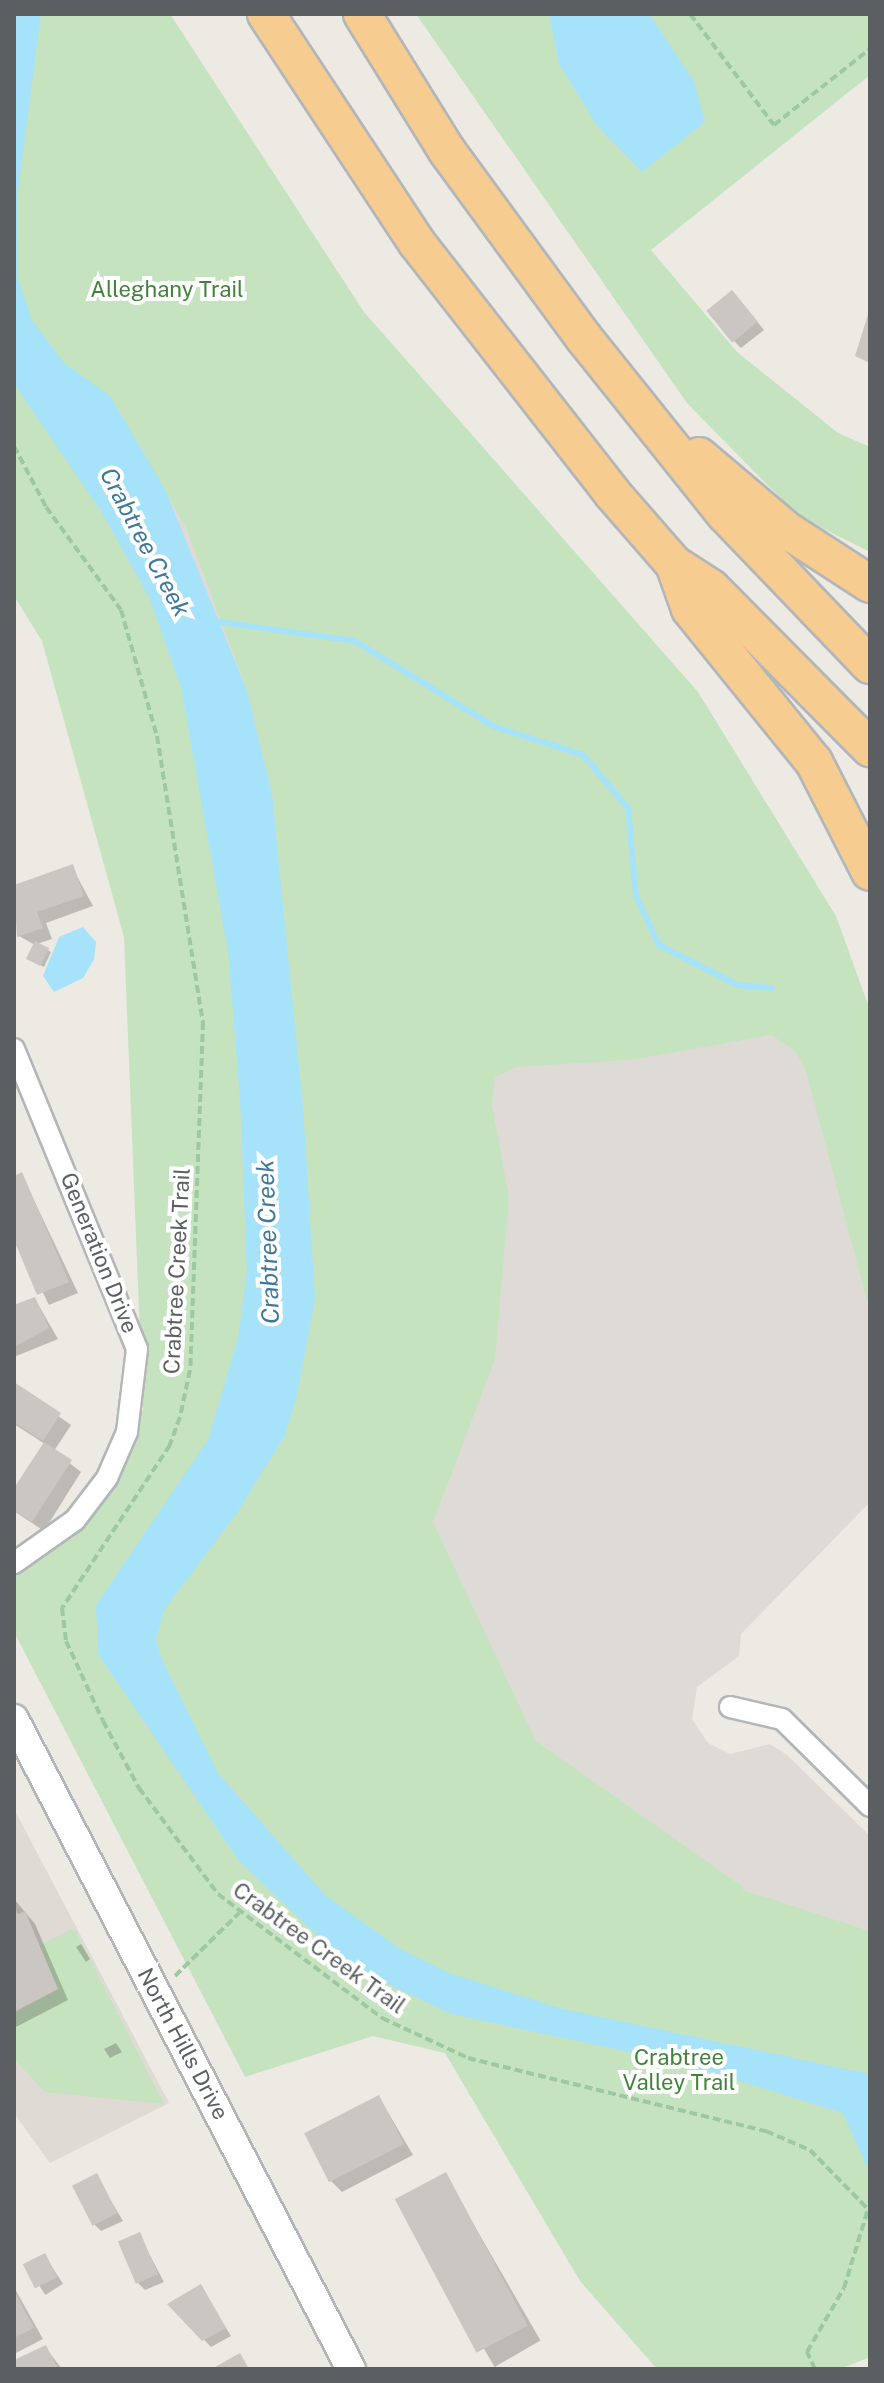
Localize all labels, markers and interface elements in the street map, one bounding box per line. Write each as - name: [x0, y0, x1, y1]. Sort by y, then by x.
- park label: Alleghany Trail: [90, 277, 244, 303]
- water label: Crabtree Creek: [94, 463, 196, 621]
- water label: Crabtree Creek: [251, 1159, 285, 1325]
- street label: Crabtree Creek Trail: [158, 1167, 196, 1375]
- street label: Generation Drive: [55, 1169, 143, 1337]
- street label: Crabtree Creek Trail: [228, 1877, 410, 2019]
- street label: North Hills Drive: [132, 1964, 234, 2124]
- park label: Crabtree Valley Trail: [623, 2044, 735, 2096]

